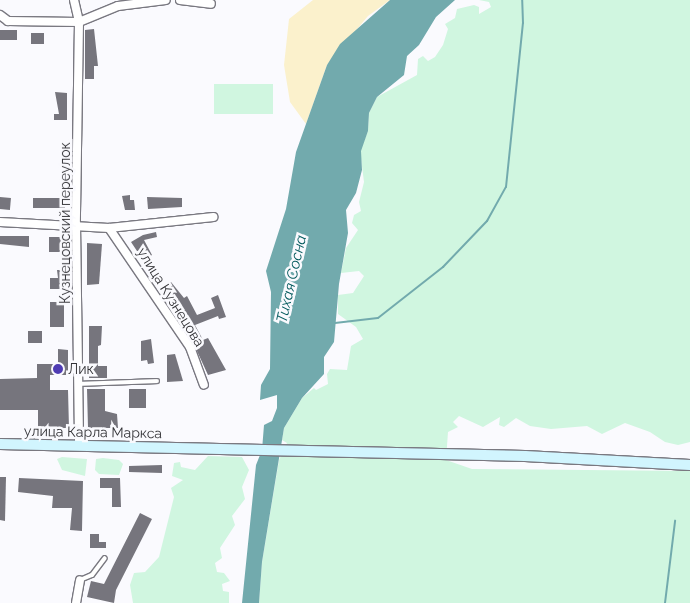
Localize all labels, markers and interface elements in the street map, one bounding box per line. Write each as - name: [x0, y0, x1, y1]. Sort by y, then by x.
- street label: Кузнецовский переулок: [57, 142, 73, 304]
- water label: Тихая Сосна: [273, 233, 311, 325]
- street label: улица Кузнецова: [134, 244, 208, 350]
- place label: Лик: [68, 361, 94, 377]
- marker: Лик: [52, 363, 64, 375]
- street label: улица Карла Маркса: [24, 422, 162, 442]

